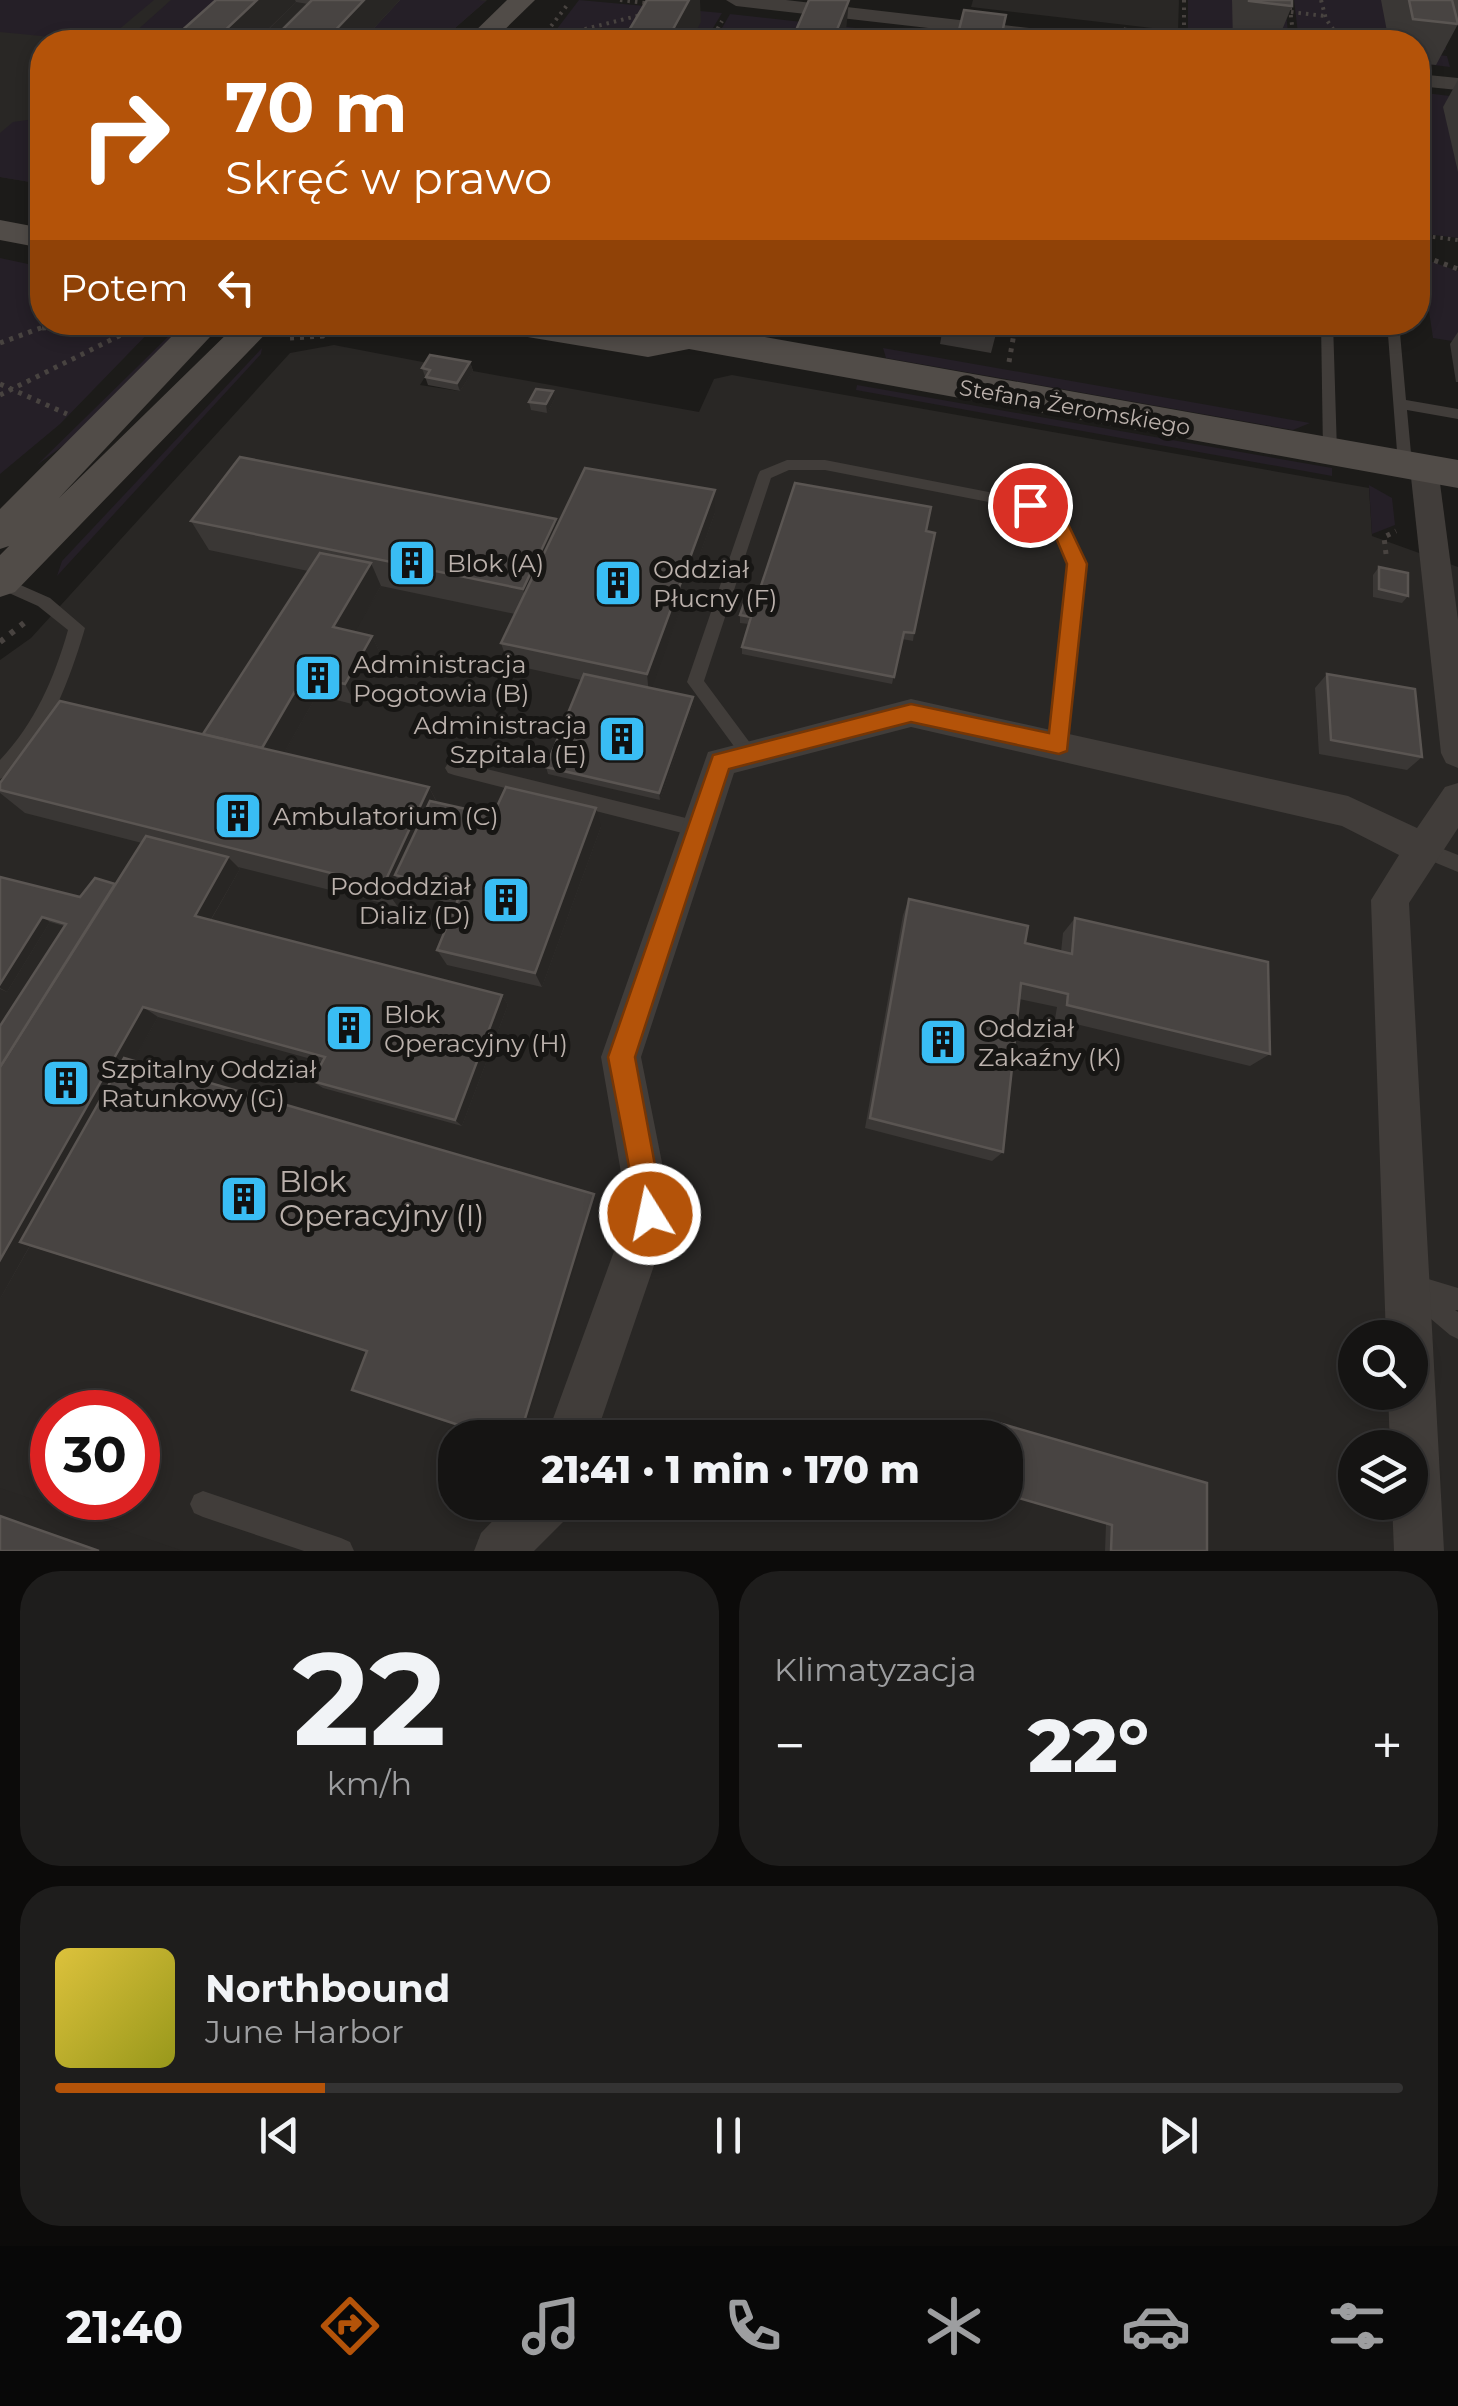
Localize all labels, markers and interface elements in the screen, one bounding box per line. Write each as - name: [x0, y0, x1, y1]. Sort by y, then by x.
- text: 70 m: [225, 64, 408, 150]
- icon: right: [60, 70, 190, 200]
- text: Skręć w prawo: [225, 150, 552, 205]
- icon: left: [209, 260, 264, 315]
- text: Potem: [60, 264, 189, 311]
- street label: Stefana Żeromskiego: [957, 374, 1193, 441]
- pin: [988, 463, 1073, 548]
- icon: arrive: [1003, 478, 1058, 533]
- building icon: Blok (A): [386, 537, 438, 589]
- place label: Blok (A): [447, 548, 544, 578]
- place label: Oddział Płucny (F): [653, 554, 777, 613]
- building icon: Oddział Płucny (F): [592, 557, 644, 609]
- place label: Administracja Pogotowia (B): [353, 649, 529, 708]
- building icon: Administracja Pogotowia (B): [292, 652, 344, 704]
- place label: Administracja Szpitala (E): [414, 710, 587, 769]
- building icon: Administracja Szpitala (E): [596, 713, 648, 765]
- building icon: Ambulatorium (C): [212, 790, 264, 842]
- place label: Ambulatorium (C): [273, 801, 499, 831]
- place label: Pododdział Dializ (D): [330, 871, 471, 930]
- building icon: Pododdział Dializ (D): [480, 874, 532, 926]
- place label: Blok Operacyjny (H): [384, 999, 568, 1058]
- building icon: Blok Operacyjny (H): [323, 1002, 375, 1054]
- place label: Oddział Zakaźny (K): [978, 1013, 1122, 1072]
- building icon: Oddział Zakaźny (K): [917, 1016, 969, 1068]
- place label: Szpitalny Oddział Ratunkowy (G): [101, 1054, 316, 1113]
- building icon: Szpitalny Oddział Ratunkowy (G): [40, 1057, 92, 1109]
- position arrow: [598, 1162, 702, 1266]
- place label: Blok Operacyjny (I): [279, 1163, 484, 1234]
- building icon: Blok Operacyjny (I): [218, 1173, 270, 1225]
- map controls: [1338, 1320, 1428, 1520]
- button: search: [1338, 1320, 1428, 1410]
- speed limit sign: 30: [30, 1390, 160, 1520]
- button: layers: [1338, 1430, 1428, 1520]
- text: 21:41 · 1 min · 170 m: [541, 1446, 920, 1493]
- text: 22: [293, 1619, 446, 1778]
- text: Klimatyzacja: [774, 1650, 977, 1689]
- text: 22°: [1028, 1699, 1149, 1791]
- text: −: [774, 1712, 806, 1779]
- text: +: [1371, 1712, 1403, 1779]
- text: km/h: [327, 1764, 412, 1803]
- text: Northbound: [205, 1965, 450, 2012]
- text: June Harbor: [205, 2012, 404, 2051]
- icon: previous: [252, 2108, 307, 2163]
- icon: pause: [701, 2108, 756, 2163]
- icon: next: [1151, 2108, 1206, 2163]
- icon: directions: [315, 2291, 385, 2361]
- icon: music: [516, 2291, 586, 2361]
- icon: phone: [718, 2291, 788, 2361]
- icon: climate: [919, 2291, 989, 2361]
- icon: car: [1121, 2291, 1191, 2361]
- icon: filters: [1322, 2291, 1392, 2361]
- text: 21:40: [66, 2299, 183, 2354]

